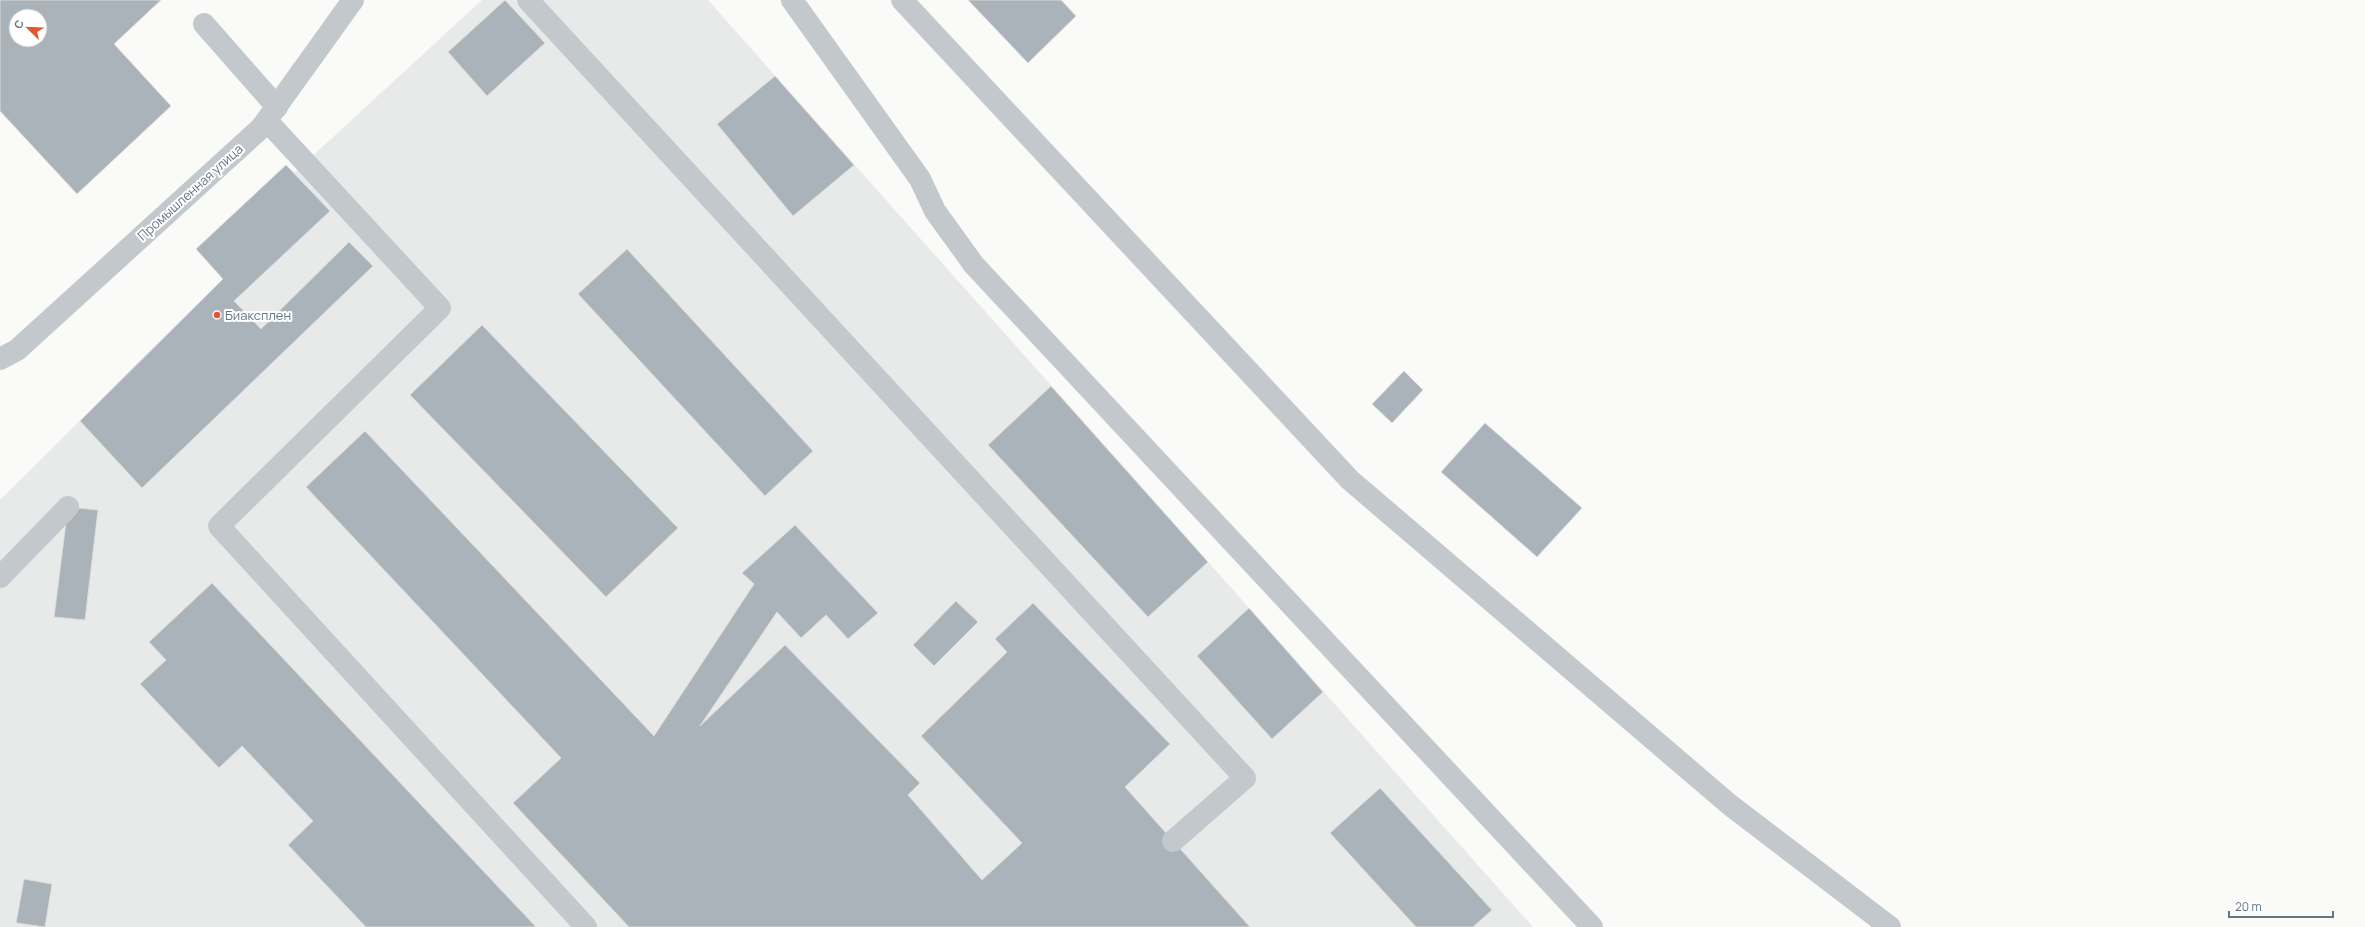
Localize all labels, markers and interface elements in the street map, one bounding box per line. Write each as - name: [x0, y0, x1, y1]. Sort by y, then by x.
- north arrow: [8, 8, 48, 48]
- text: С: [10, 17, 27, 31]
- street label: Промышленная улица: [133, 140, 247, 244]
- place label: Биаксплен: [225, 306, 291, 324]
- marker: Биаксплен: [212, 310, 222, 320]
- scale bar: [2229, 893, 2333, 919]
- text: 20 m: [2235, 898, 2262, 915]

